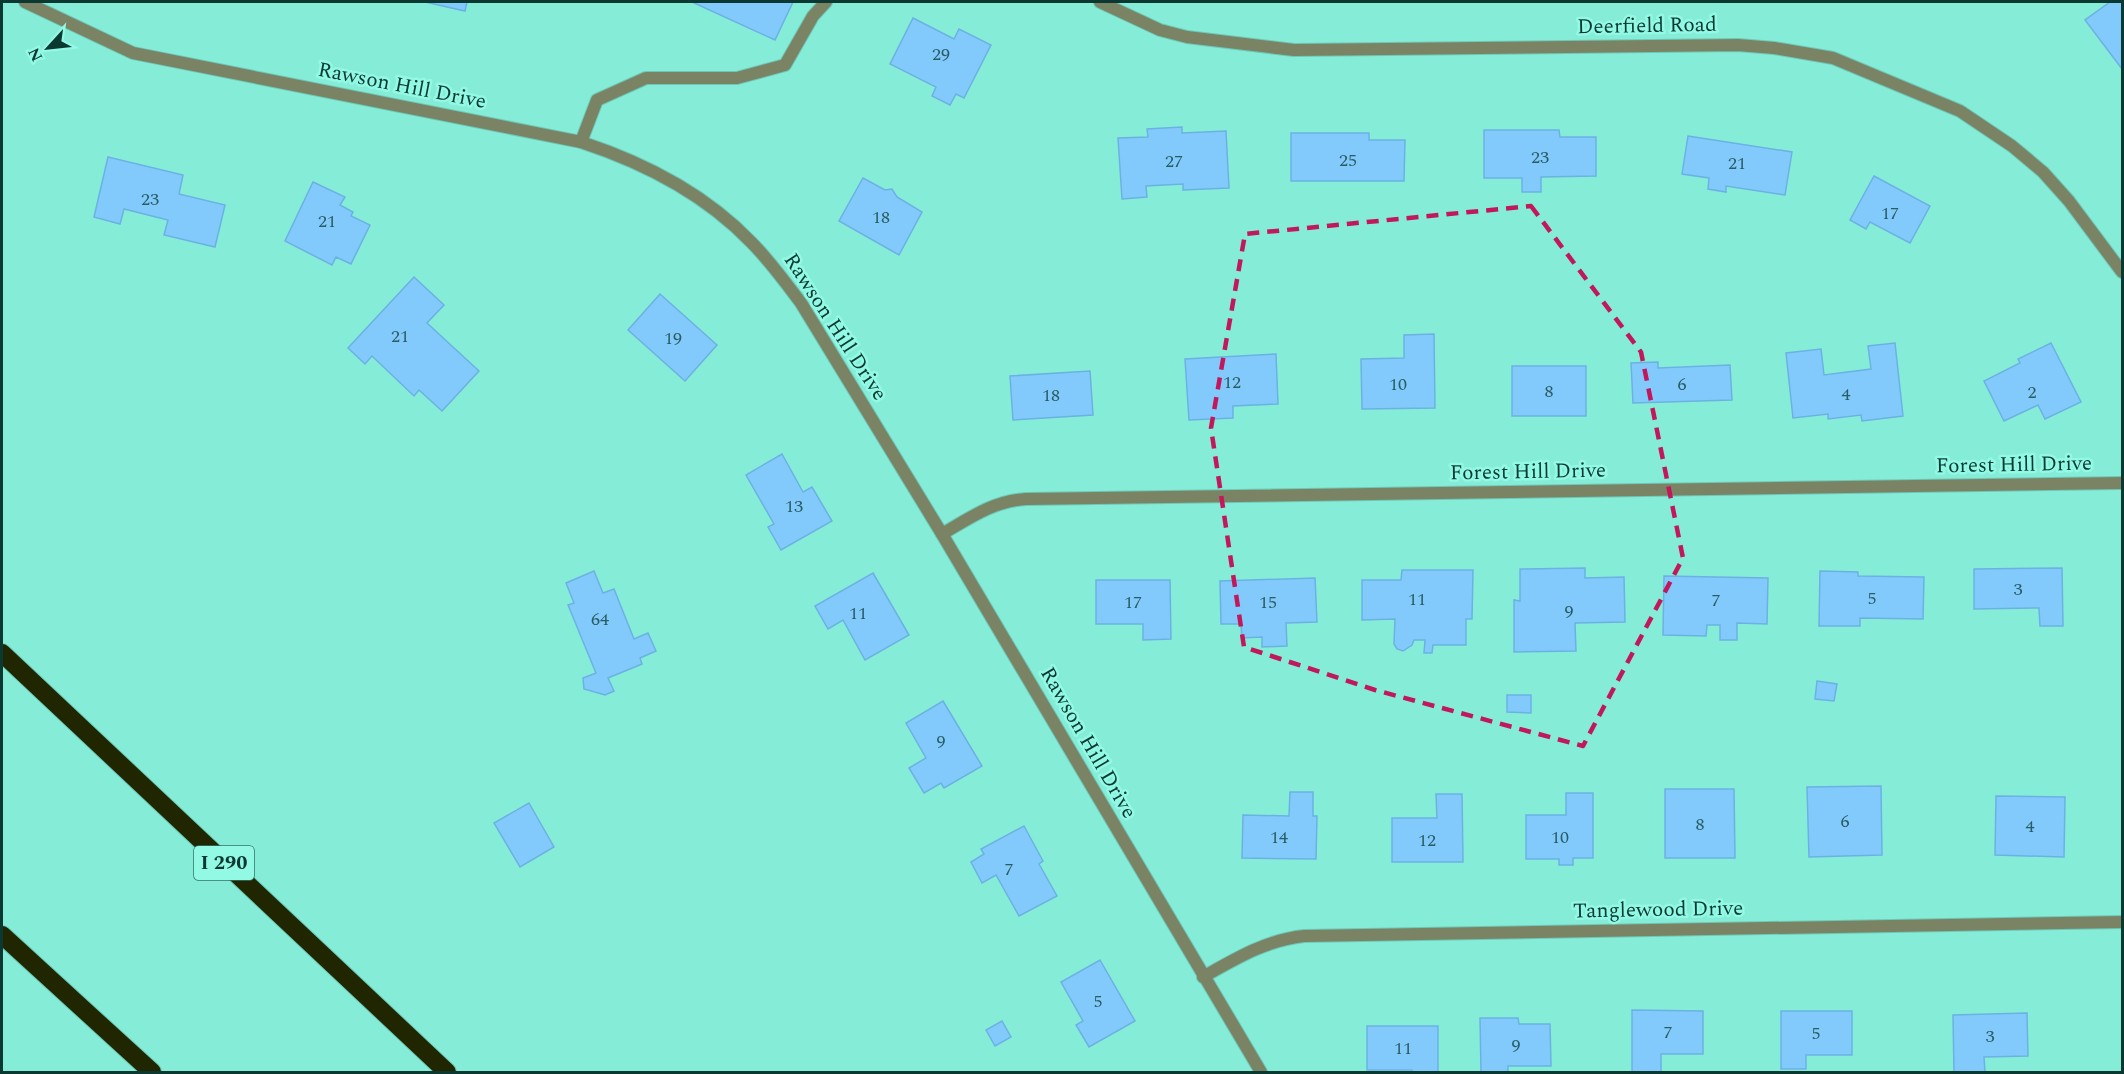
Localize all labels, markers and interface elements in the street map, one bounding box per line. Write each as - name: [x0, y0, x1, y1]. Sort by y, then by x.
- street label: Deerfield Road: [1577, 9, 1717, 43]
- north arrow: [18, 18, 78, 78]
- house number: 29: [932, 41, 950, 68]
- text: N: [22, 43, 49, 66]
- street label: Rawson Hill Drive: [315, 54, 489, 118]
- house number: 23: [1531, 144, 1549, 171]
- house number: 25: [1339, 147, 1357, 174]
- house number: 27: [1165, 148, 1183, 175]
- house number: 21: [1728, 150, 1746, 177]
- house number: 23: [141, 186, 159, 213]
- house number: 17: [1881, 200, 1899, 227]
- house number: 18: [872, 204, 890, 231]
- house number: 21: [318, 208, 336, 235]
- street label: Rawson Hill Drive: [775, 247, 895, 407]
- house number: 21: [391, 323, 409, 350]
- house number: 19: [664, 325, 682, 352]
- house number: 12: [1223, 369, 1241, 396]
- house number: 10: [1389, 371, 1407, 398]
- house number: 6: [1678, 371, 1687, 398]
- house number: 8: [1545, 378, 1554, 405]
- house number: 2: [2028, 379, 2037, 406]
- house number: 4: [1842, 381, 1851, 408]
- house number: 18: [1042, 382, 1060, 409]
- street label: Forest Hill Drive: [1936, 448, 2092, 482]
- street label: Forest Hill Drive: [1450, 455, 1606, 489]
- house number: 13: [785, 493, 803, 520]
- house number: 3: [2014, 576, 2023, 603]
- house number: 5: [1868, 585, 1877, 612]
- house number: 11: [1408, 586, 1426, 613]
- house number: 7: [1712, 587, 1721, 614]
- house number: 17: [1124, 589, 1142, 616]
- house number: 15: [1259, 589, 1277, 616]
- house number: 9: [1565, 598, 1574, 625]
- house number: 11: [849, 600, 867, 627]
- house number: 64: [591, 606, 609, 633]
- street label: Rawson Hill Drive: [1031, 661, 1145, 825]
- house number: 9: [937, 728, 946, 755]
- house number: 6: [1841, 808, 1850, 835]
- house number: 8: [1696, 811, 1705, 838]
- house number: 4: [2026, 813, 2035, 840]
- house number: 14: [1270, 824, 1288, 851]
- house number: 10: [1551, 824, 1569, 851]
- house number: 12: [1418, 827, 1436, 854]
- road number: I 290: [194, 846, 254, 880]
- house number: 7: [1005, 856, 1014, 883]
- street label: Tanglewood Drive: [1573, 893, 1743, 927]
- house number: 5: [1094, 988, 1103, 1015]
- house number: 7: [1664, 1019, 1673, 1046]
- house number: 5: [1812, 1020, 1821, 1047]
- house number: 3: [1986, 1023, 1995, 1050]
- house number: 9: [1512, 1032, 1521, 1059]
- house number: 11: [1394, 1035, 1412, 1062]

